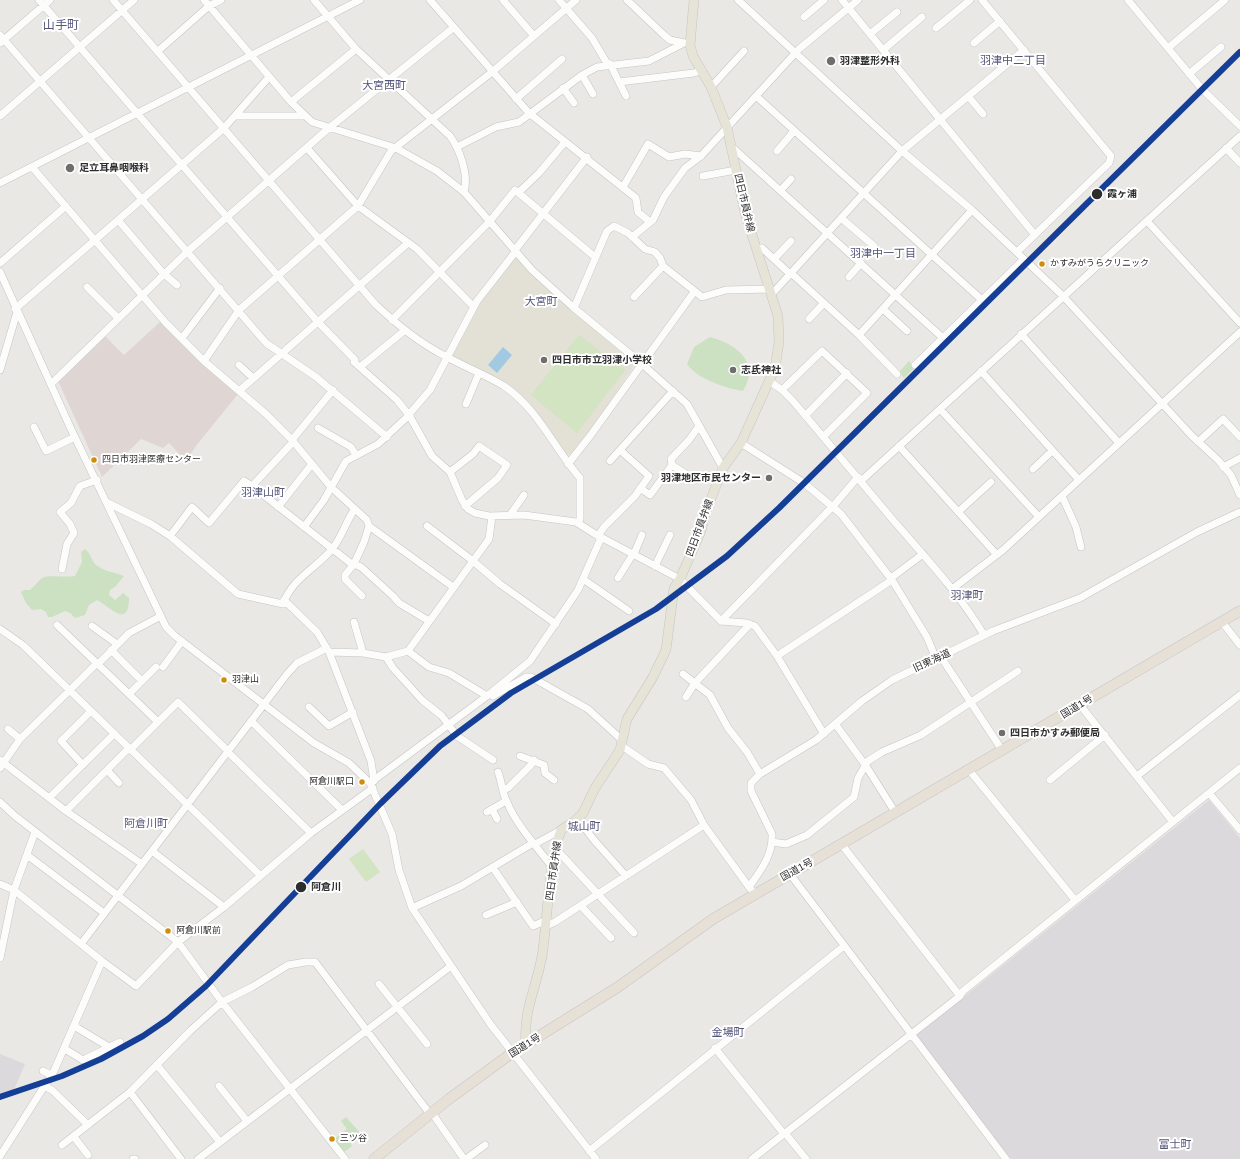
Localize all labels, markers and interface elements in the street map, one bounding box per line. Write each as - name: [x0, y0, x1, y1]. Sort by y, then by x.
- district label: 山手町: [43, 19, 79, 33]
- district label: 羽津中二丁目: [980, 54, 1046, 68]
- marker: 羽津整形外科: [825, 55, 837, 67]
- place label: 羽津整形外科: [840, 55, 900, 67]
- district label: 大宮西町: [362, 79, 406, 93]
- marker: 足立耳鼻咽喉科: [64, 162, 76, 174]
- place label: 足立耳鼻咽喉科: [79, 162, 149, 174]
- street label: 四日市員弁線: [731, 172, 757, 234]
- marker: 霞ヶ浦: [1090, 187, 1104, 201]
- place label: 霞ヶ浦: [1107, 188, 1137, 200]
- district label: 羽津中一丁目: [850, 247, 916, 261]
- marker: かすみがうらクリニック: [1037, 259, 1047, 269]
- place label: かすみがうらクリニック: [1050, 259, 1149, 269]
- district label: 大宮町: [525, 295, 557, 309]
- place label: 四日市市立羽津小学校: [552, 354, 652, 366]
- marker: 四日市市立羽津小学校: [539, 355, 549, 365]
- place label: 志氐神社: [741, 364, 781, 376]
- marker: 志氐神社: [728, 365, 738, 375]
- marker: 四日市羽津医療センター: [89, 455, 99, 465]
- place label: 四日市羽津医療センター: [102, 455, 201, 465]
- place label: 羽津地区市民センター: [661, 472, 761, 484]
- marker: 羽津地区市民センター: [764, 473, 774, 483]
- district label: 羽津山町: [241, 486, 285, 500]
- street label: 四日市員弁線: [684, 498, 716, 558]
- district label: 羽津町: [951, 589, 983, 603]
- street label: 旧東海道: [911, 647, 953, 675]
- marker: 羽津山: [219, 675, 229, 685]
- place label: 羽津山: [232, 675, 259, 685]
- street label: 国道1号: [1059, 693, 1095, 721]
- place label: 四日市かすみ郵便局: [1010, 727, 1100, 739]
- marker: 四日市かすみ郵便局: [997, 728, 1007, 738]
- place label: 阿倉川駅口: [309, 777, 354, 787]
- marker: 阿倉川駅口: [357, 777, 367, 787]
- district label: 阿倉川町: [124, 817, 168, 831]
- district label: 城山町: [568, 820, 600, 834]
- street label: 四日市員弁線: [544, 840, 564, 902]
- street label: 国道1号: [779, 856, 815, 884]
- marker: 阿倉川: [294, 880, 308, 894]
- place label: 阿倉川: [311, 881, 341, 893]
- marker: 阿倉川駅前: [163, 926, 173, 936]
- place label: 阿倉川駅前: [176, 926, 221, 936]
- district label: 金場町: [712, 1026, 744, 1040]
- street label: 国道1号: [507, 1031, 543, 1061]
- marker: 三ツ谷: [327, 1134, 337, 1144]
- place label: 三ツ谷: [340, 1134, 367, 1144]
- district label: 富士町: [1159, 1138, 1191, 1152]

